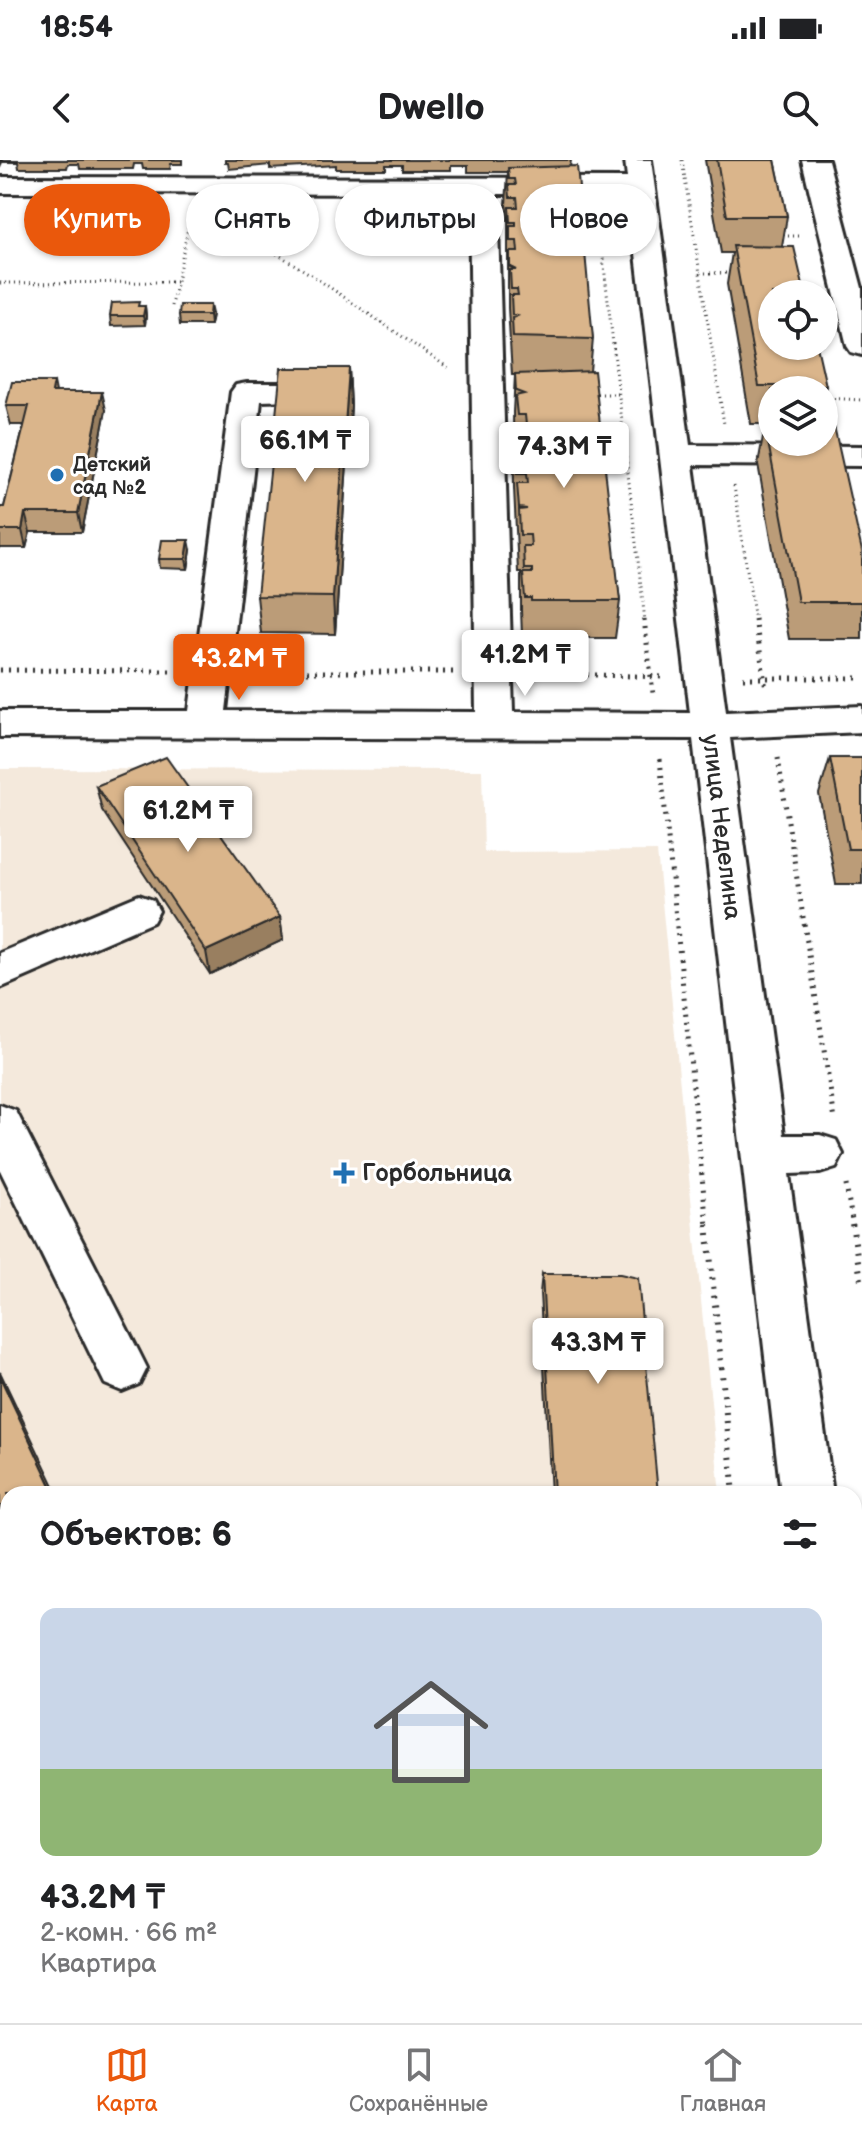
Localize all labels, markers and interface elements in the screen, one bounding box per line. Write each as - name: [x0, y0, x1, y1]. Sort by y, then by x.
- text: 18:54: [40, 10, 113, 46]
- icon: back: [40, 86, 84, 130]
- icon: search: [778, 86, 822, 130]
- text: Dwello: [377, 87, 485, 130]
- chip: Купить: [24, 184, 170, 256]
- chip: Снять: [186, 184, 319, 256]
- chip: Фильтры: [335, 184, 504, 256]
- chip: Новое: [520, 184, 657, 256]
- map controls: [758, 280, 838, 456]
- button: locate: [758, 280, 838, 360]
- button: layers: [758, 376, 838, 456]
- pin: 66.1M ₸: [231, 416, 379, 484]
- pin: 74.3M ₸: [490, 422, 638, 490]
- text: 66.1M ₸: [259, 426, 351, 457]
- text: 74.3M ₸: [517, 432, 611, 463]
- place label: Детский сад №2: [73, 453, 151, 500]
- marker: Детский сад №2: [48, 466, 66, 484]
- pin: 41.2M ₸: [451, 630, 599, 698]
- pin: 43.2M ₸: [165, 634, 313, 702]
- text: 41.2M ₸: [480, 640, 570, 671]
- text: 43.2M ₸: [191, 644, 287, 675]
- street label: улица Неделина: [696, 733, 747, 922]
- pin: 61.2M ₸: [114, 786, 262, 854]
- text: 61.2M ₸: [142, 796, 234, 827]
- place label: Горбольница: [362, 1159, 513, 1188]
- marker: Горбольница: [333, 1162, 355, 1184]
- pin: 43.3M ₸: [524, 1318, 672, 1386]
- text: 43.3M ₸: [550, 1328, 646, 1359]
- icon: filters: [778, 1512, 822, 1556]
- text: Объектов: 6: [40, 1514, 232, 1555]
- icon: home: [359, 1660, 503, 1804]
- text: 43.2M ₸: [40, 1877, 165, 1918]
- text: 2-комн. · 66 m²: [40, 1918, 217, 1949]
- text: Квартира: [40, 1949, 157, 1980]
- tab: Карта: [96, 2043, 158, 2118]
- tab: Сохранённые: [349, 2043, 488, 2118]
- tab: Главная: [679, 2043, 766, 2118]

